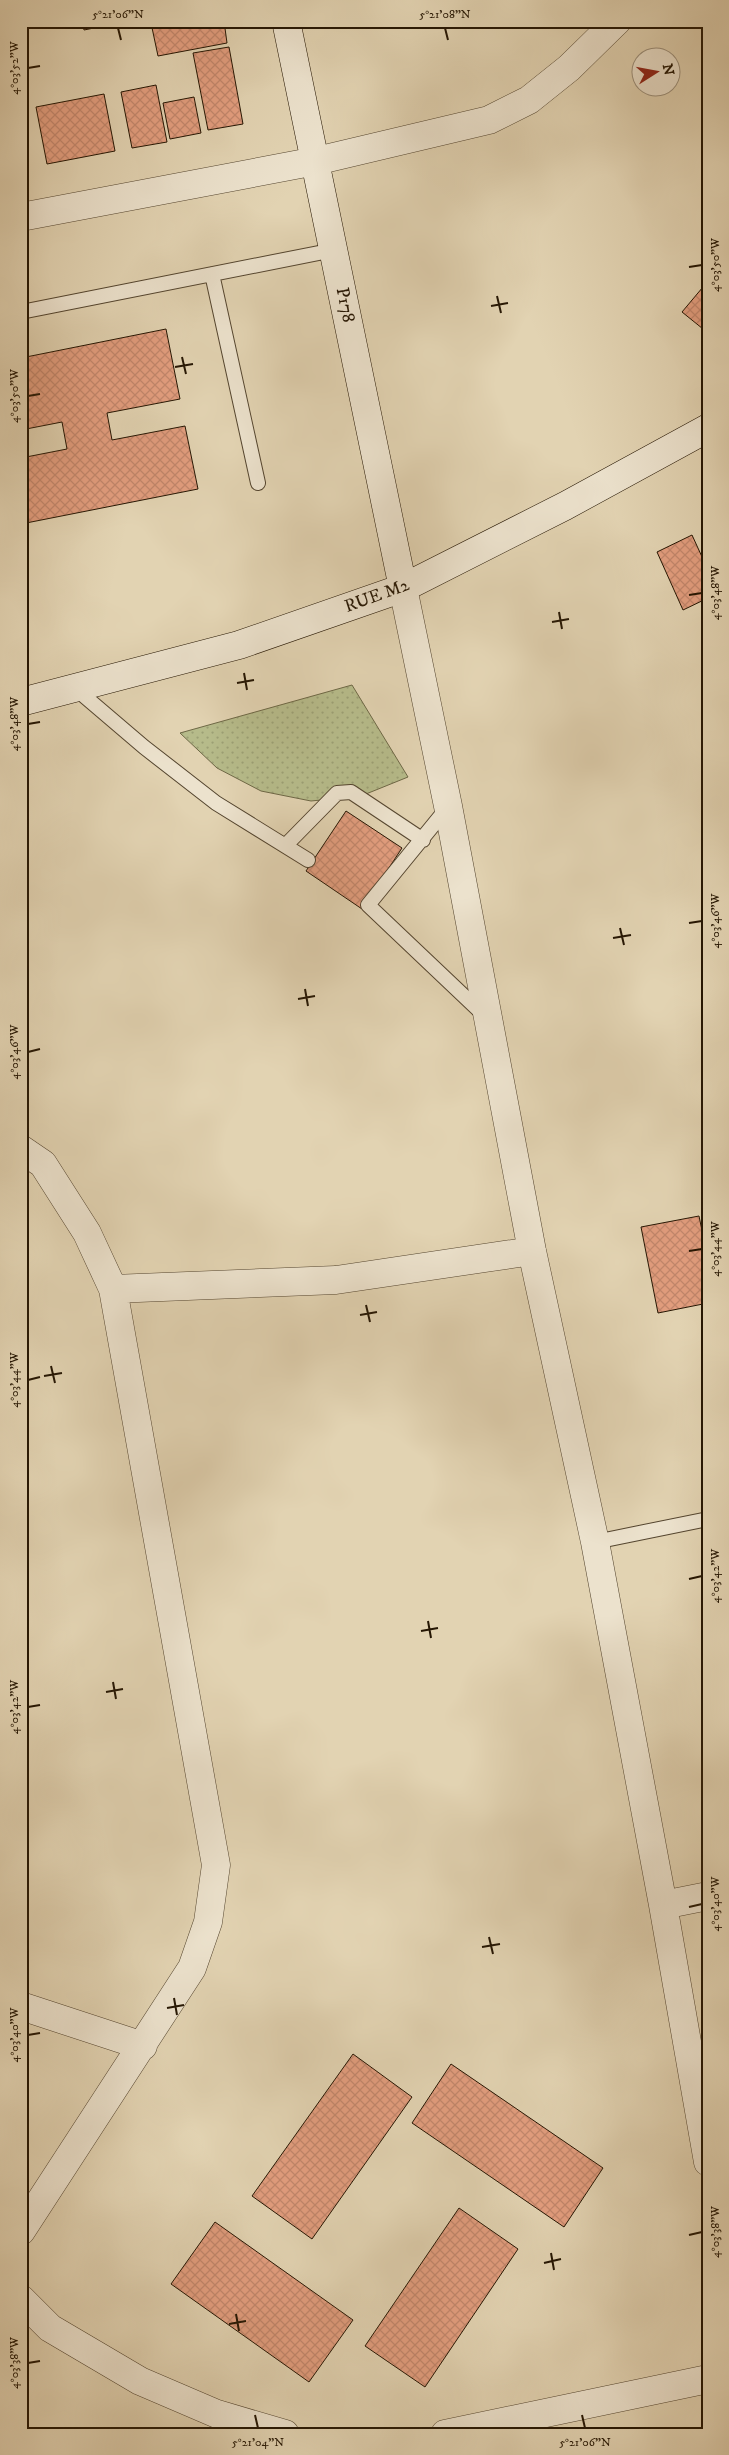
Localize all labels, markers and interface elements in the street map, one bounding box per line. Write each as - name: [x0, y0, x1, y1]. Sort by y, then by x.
- text: 5°21'06"N: [92, 7, 144, 22]
- text: 5°21'08"N: [419, 7, 471, 22]
- text: 4°03'52"W: [7, 40, 22, 95]
- north arrow: [632, 48, 682, 98]
- text: N: [658, 62, 678, 78]
- text: 4°03'50"W: [708, 237, 723, 292]
- street label: P178: [331, 285, 359, 325]
- text: 4°03'50"W: [7, 368, 22, 423]
- text: 4°03'48"W: [708, 565, 723, 620]
- street label: RUE M2: [342, 574, 413, 618]
- text: 4°03'48"W: [7, 696, 22, 751]
- text: 4°03'46"W: [708, 893, 723, 948]
- text: 4°03'46"W: [7, 1024, 22, 1079]
- text: 4°03'44"W: [708, 1220, 723, 1277]
- text: 4°03'44"W: [7, 1351, 22, 1408]
- text: 4°03'42"W: [708, 1548, 723, 1603]
- text: 4°03'42"W: [7, 1679, 22, 1734]
- text: 4°03'40"W: [708, 1875, 723, 1932]
- text: 4°03'40"W: [7, 2006, 22, 2063]
- text: 4°03'38"W: [708, 2205, 723, 2258]
- text: 4°03'38"W: [7, 2336, 22, 2389]
- text: 5°21'04"N: [232, 2435, 284, 2450]
- text: 5°21'06"N: [559, 2435, 611, 2450]

